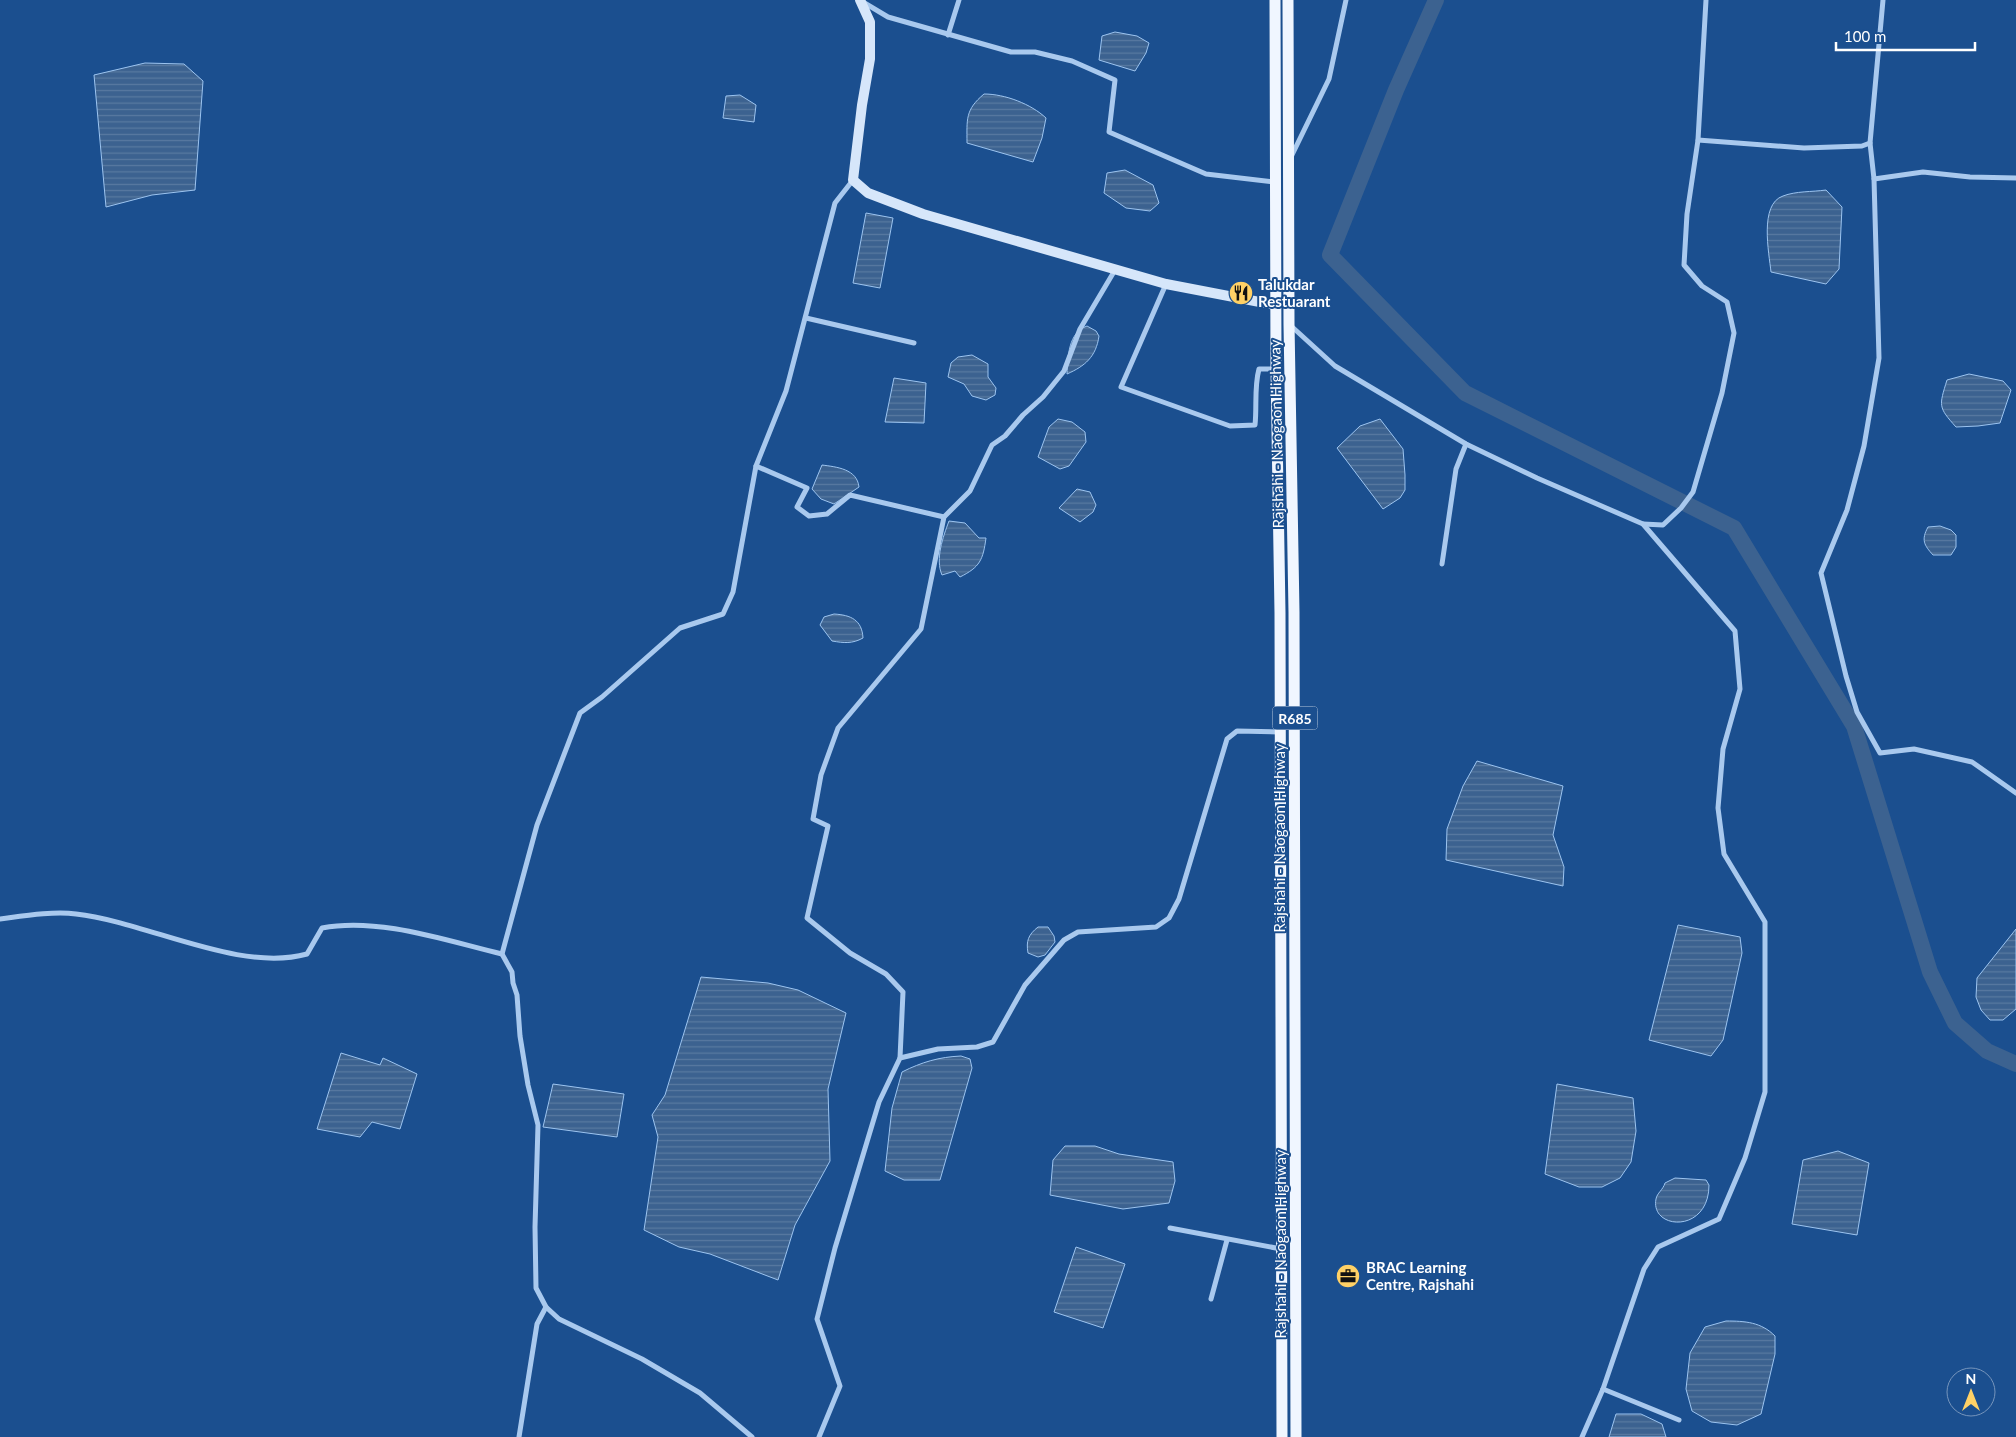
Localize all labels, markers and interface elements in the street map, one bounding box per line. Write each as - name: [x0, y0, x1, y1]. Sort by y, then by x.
- scale bar: [1836, 20, 1975, 52]
- text: 100 m: [1844, 27, 1886, 45]
- place label: Talukdar Restuarant: [1258, 275, 1331, 310]
- restaurant icon: Talukdar Restuarant: [1228, 280, 1254, 306]
- street label: Rajshahi - Naogaon Highway: [1265, 339, 1287, 529]
- road number: R685: [1272, 706, 1318, 730]
- street label: Rajshahi - Naogaon Highway: [1270, 743, 1288, 932]
- street label: Rajshahi - Naogaon Highway: [1271, 1149, 1289, 1338]
- place label: BRAC Learning Centre, Rajshahi: [1366, 1258, 1474, 1293]
- office icon: BRAC Learning Centre, Rajshahi: [1335, 1263, 1361, 1289]
- north arrow: [1946, 1367, 1996, 1417]
- text: N: [1966, 1370, 1976, 1387]

